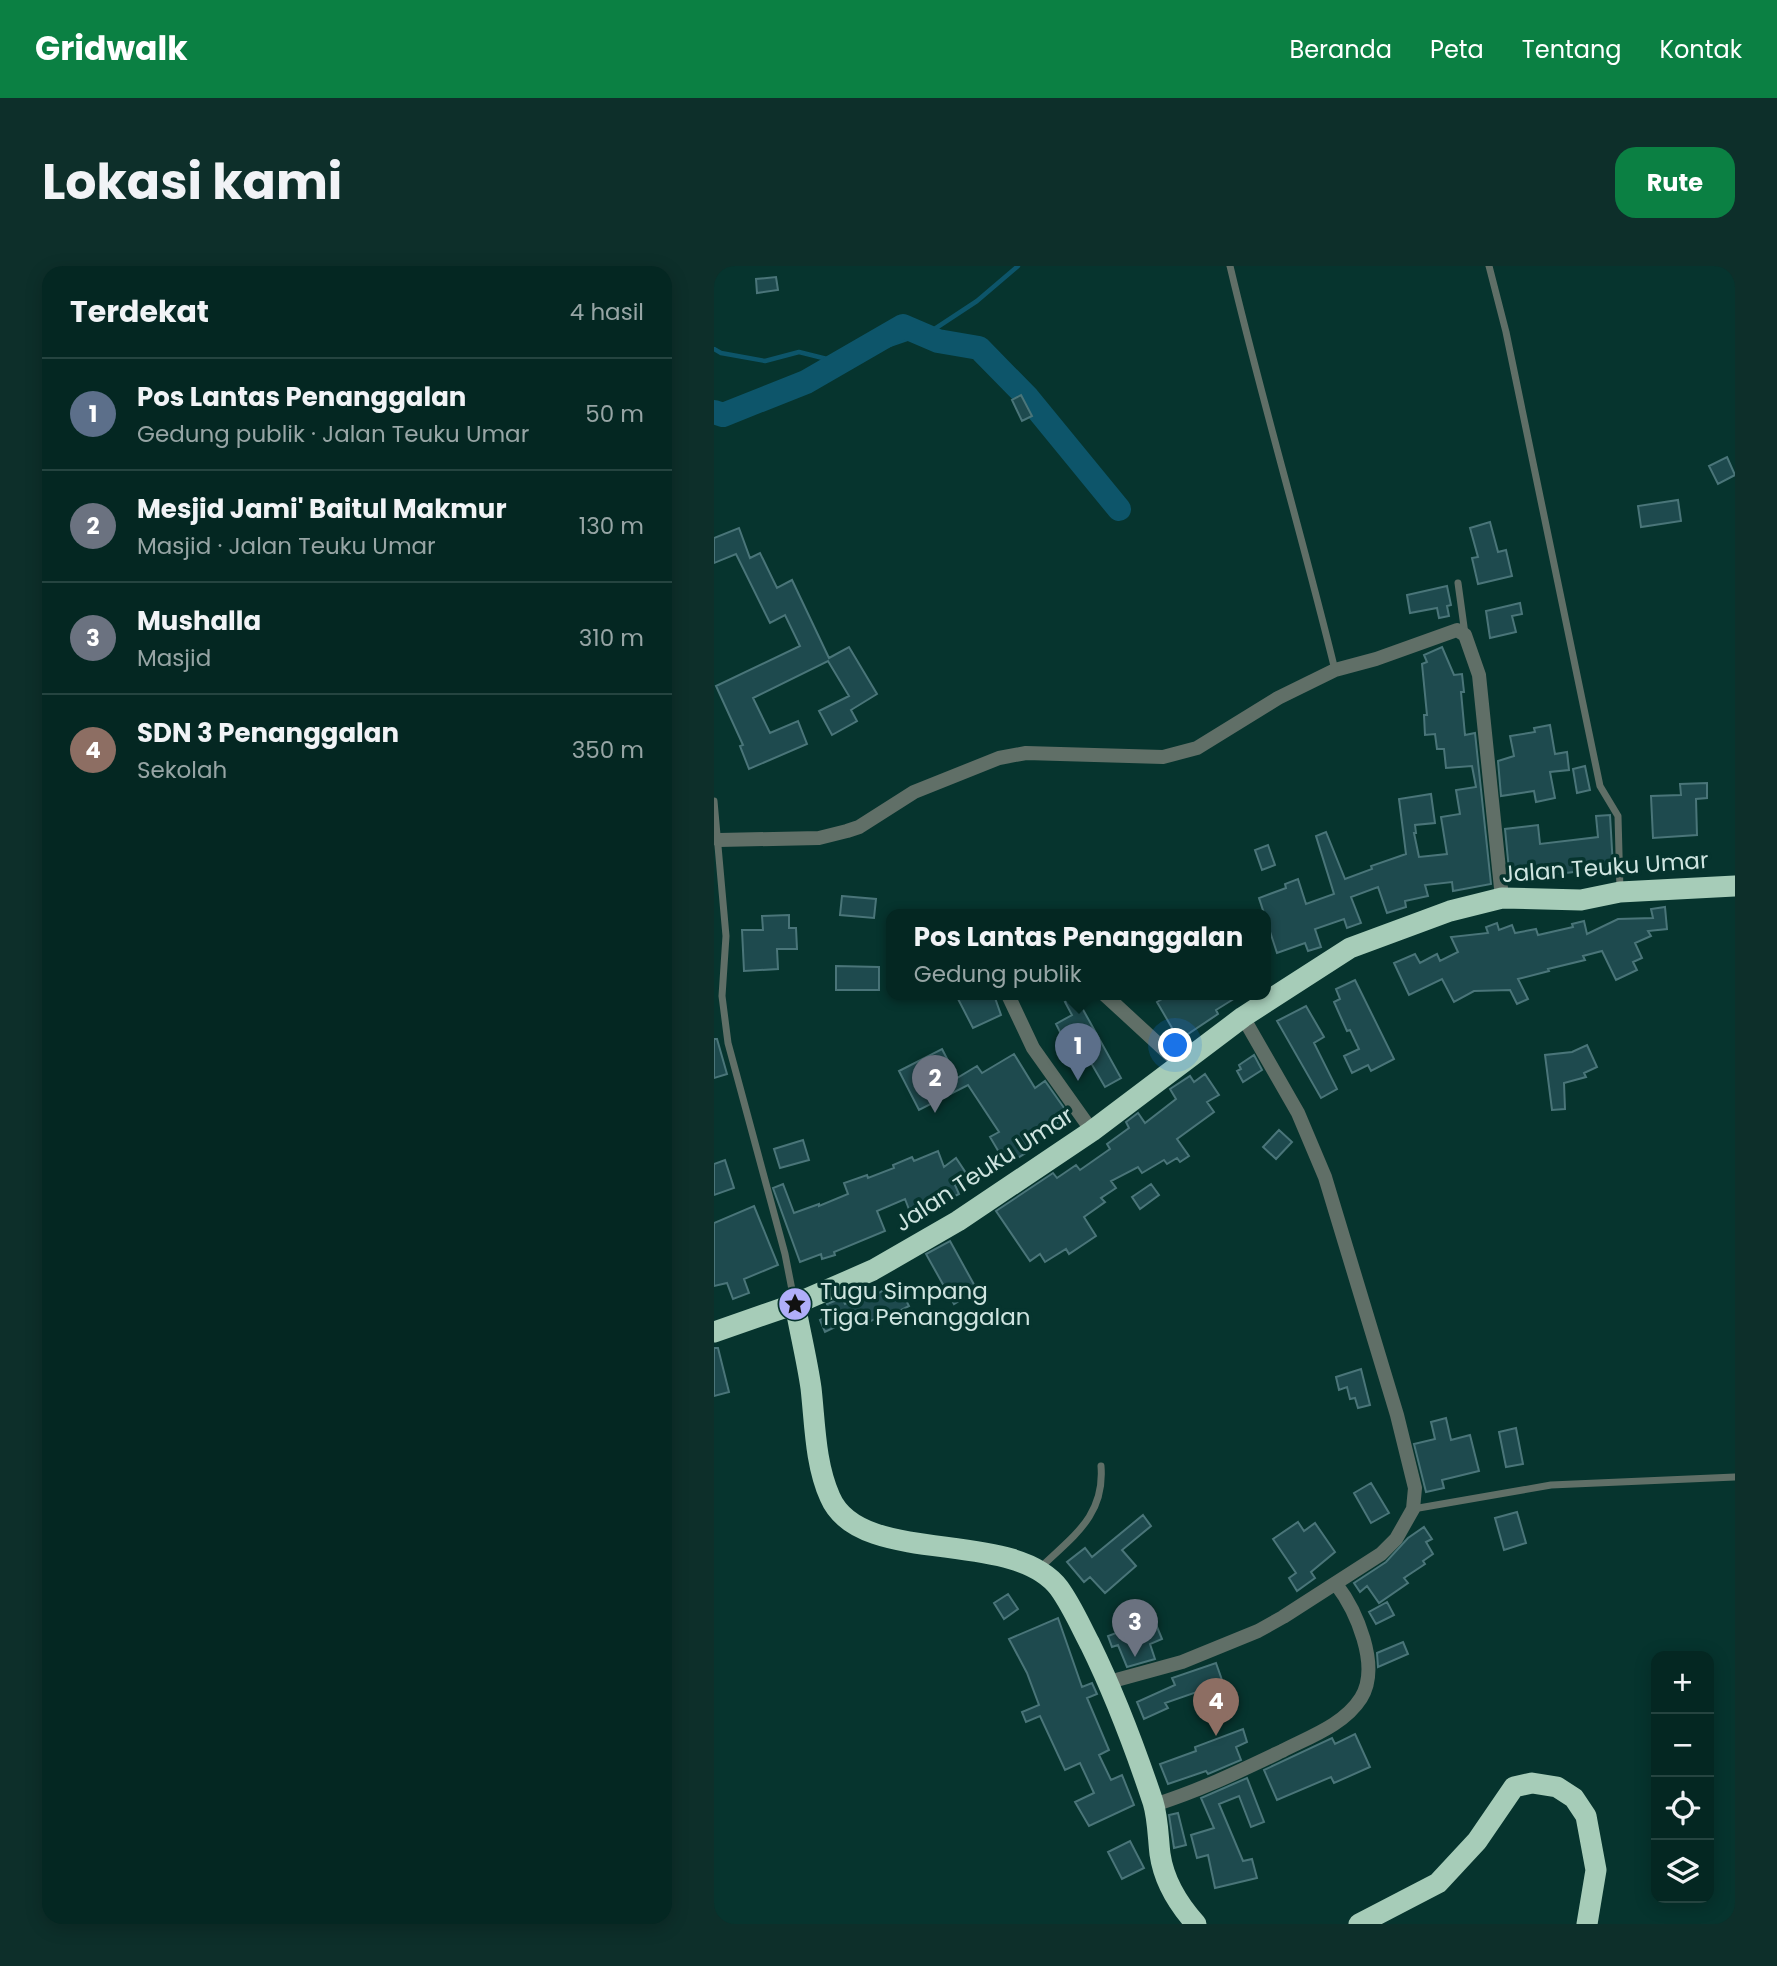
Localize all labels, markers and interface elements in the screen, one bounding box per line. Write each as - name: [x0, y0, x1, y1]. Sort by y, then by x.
- text: Gridwalk: [35, 25, 188, 72]
- text: Beranda: [1289, 33, 1392, 66]
- text: Peta: [1430, 33, 1484, 66]
- text: Tentang: [1522, 33, 1622, 66]
- text: Kontak: [1660, 33, 1742, 66]
- button: Rute: [1615, 147, 1735, 218]
- text: Lokasi kami: [42, 148, 342, 216]
- text: Terdekat: [70, 290, 209, 333]
- text: 4 hasil: [570, 296, 644, 328]
- text: Pos Lantas Penanggalan: [137, 379, 466, 415]
- text: 1: [89, 398, 97, 430]
- text: 50 m: [585, 398, 644, 430]
- text: Gedung publik · Jalan Teuku Umar: [137, 418, 529, 450]
- text: Mesjid Jami' Baitul Makmur: [137, 491, 507, 527]
- text: 2: [86, 510, 100, 542]
- text: 130 m: [579, 510, 644, 542]
- text: Masjid · Jalan Teuku Umar: [137, 530, 436, 562]
- text: Mushalla: [137, 603, 261, 639]
- text: 3: [86, 622, 100, 654]
- text: 310 m: [579, 622, 644, 654]
- text: Masjid: [137, 642, 211, 674]
- text: SDN 3 Penanggalan: [137, 715, 399, 751]
- text: 4: [85, 734, 101, 766]
- text: 350 m: [572, 734, 644, 766]
- text: Sekolah: [137, 754, 227, 786]
- street label: Jalan Teuku Umar: [1500, 844, 1710, 890]
- popup: [886, 909, 1271, 1000]
- text: Pos Lantas Penanggalan: [914, 919, 1243, 955]
- text: Gedung publik: [914, 958, 1082, 990]
- pin: 1: [1055, 1023, 1101, 1081]
- your location: [1158, 1028, 1192, 1062]
- pin: 2: [912, 1055, 958, 1113]
- street label: Jalan Teuku Umar: [888, 1099, 1080, 1239]
- place label: Tugu Simpang Tiga Penanggalan: [820, 1275, 1030, 1333]
- place icon: Tugu Simpang Tiga Penanggalan: [776, 1285, 814, 1323]
- pin: 3: [1112, 1599, 1158, 1657]
- map controls: [1651, 1651, 1714, 1903]
- button: +: [1651, 1651, 1714, 1714]
- pin: 4: [1193, 1678, 1239, 1736]
- button: −: [1651, 1714, 1714, 1777]
- button: locate: [1651, 1777, 1714, 1840]
- button: layers: [1651, 1840, 1714, 1903]

